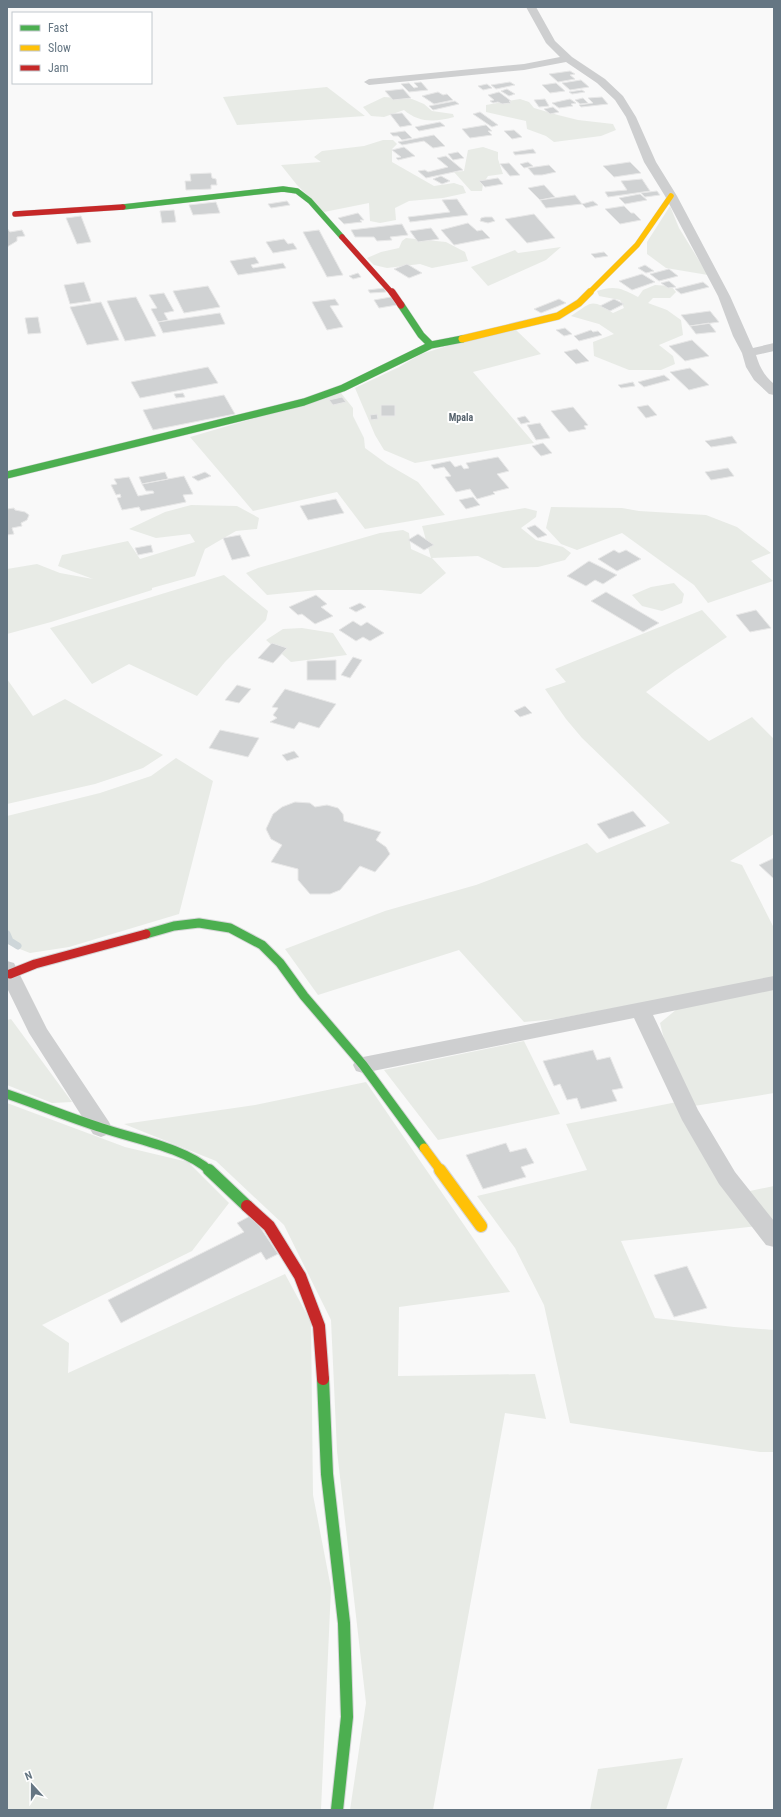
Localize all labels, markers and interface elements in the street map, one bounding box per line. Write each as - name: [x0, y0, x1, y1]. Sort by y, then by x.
- legend: [12, 12, 152, 84]
- text: Fast: [48, 21, 69, 35]
- text: Slow: [48, 41, 71, 55]
- text: Jam: [48, 61, 69, 75]
- district label: Mpala: [449, 412, 474, 423]
- north arrow: [12, 1765, 52, 1805]
- text: N: [23, 1769, 34, 1783]

